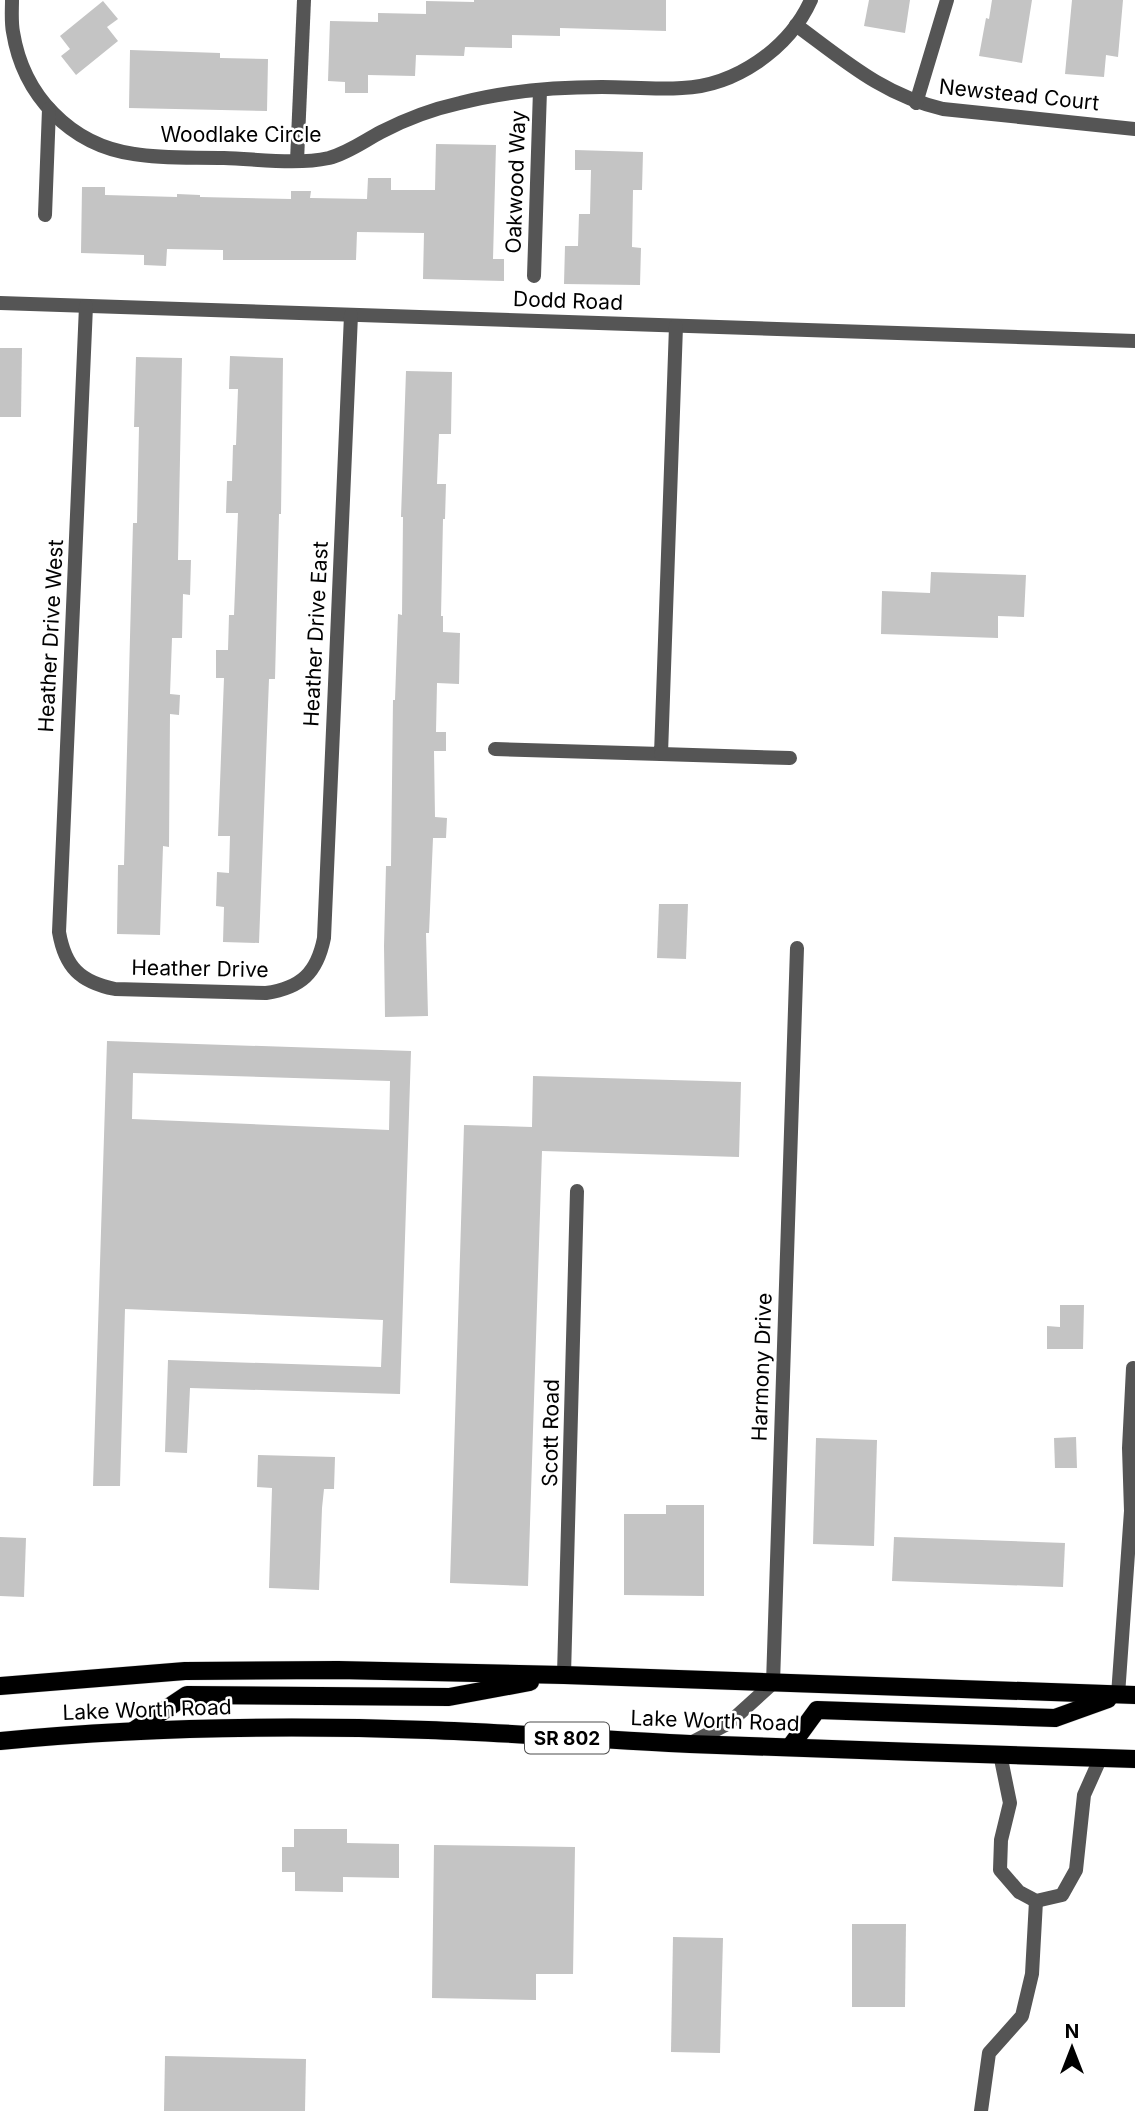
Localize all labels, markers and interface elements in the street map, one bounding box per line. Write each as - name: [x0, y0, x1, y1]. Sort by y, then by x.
- street label: Newstead Court: [938, 74, 1101, 115]
- street label: Oakwood Way: [501, 110, 530, 254]
- street label: Woodlake Circle: [160, 122, 322, 147]
- street label: Dodd Road: [513, 286, 623, 315]
- street label: Heather Drive West: [33, 539, 68, 733]
- street label: Heather Drive East: [298, 541, 333, 727]
- street label: Heather Drive: [131, 955, 269, 982]
- street label: Harmony Drive: [746, 1292, 777, 1442]
- street label: Scott Road: [537, 1379, 564, 1487]
- street label: Lake Worth Road: [62, 1694, 232, 1725]
- street label: Lake Worth Road: [630, 1705, 800, 1736]
- road number: SR 802: [525, 1722, 609, 1754]
- north arrow: [1037, 2013, 1107, 2083]
- text: N: [1065, 2020, 1079, 2043]

